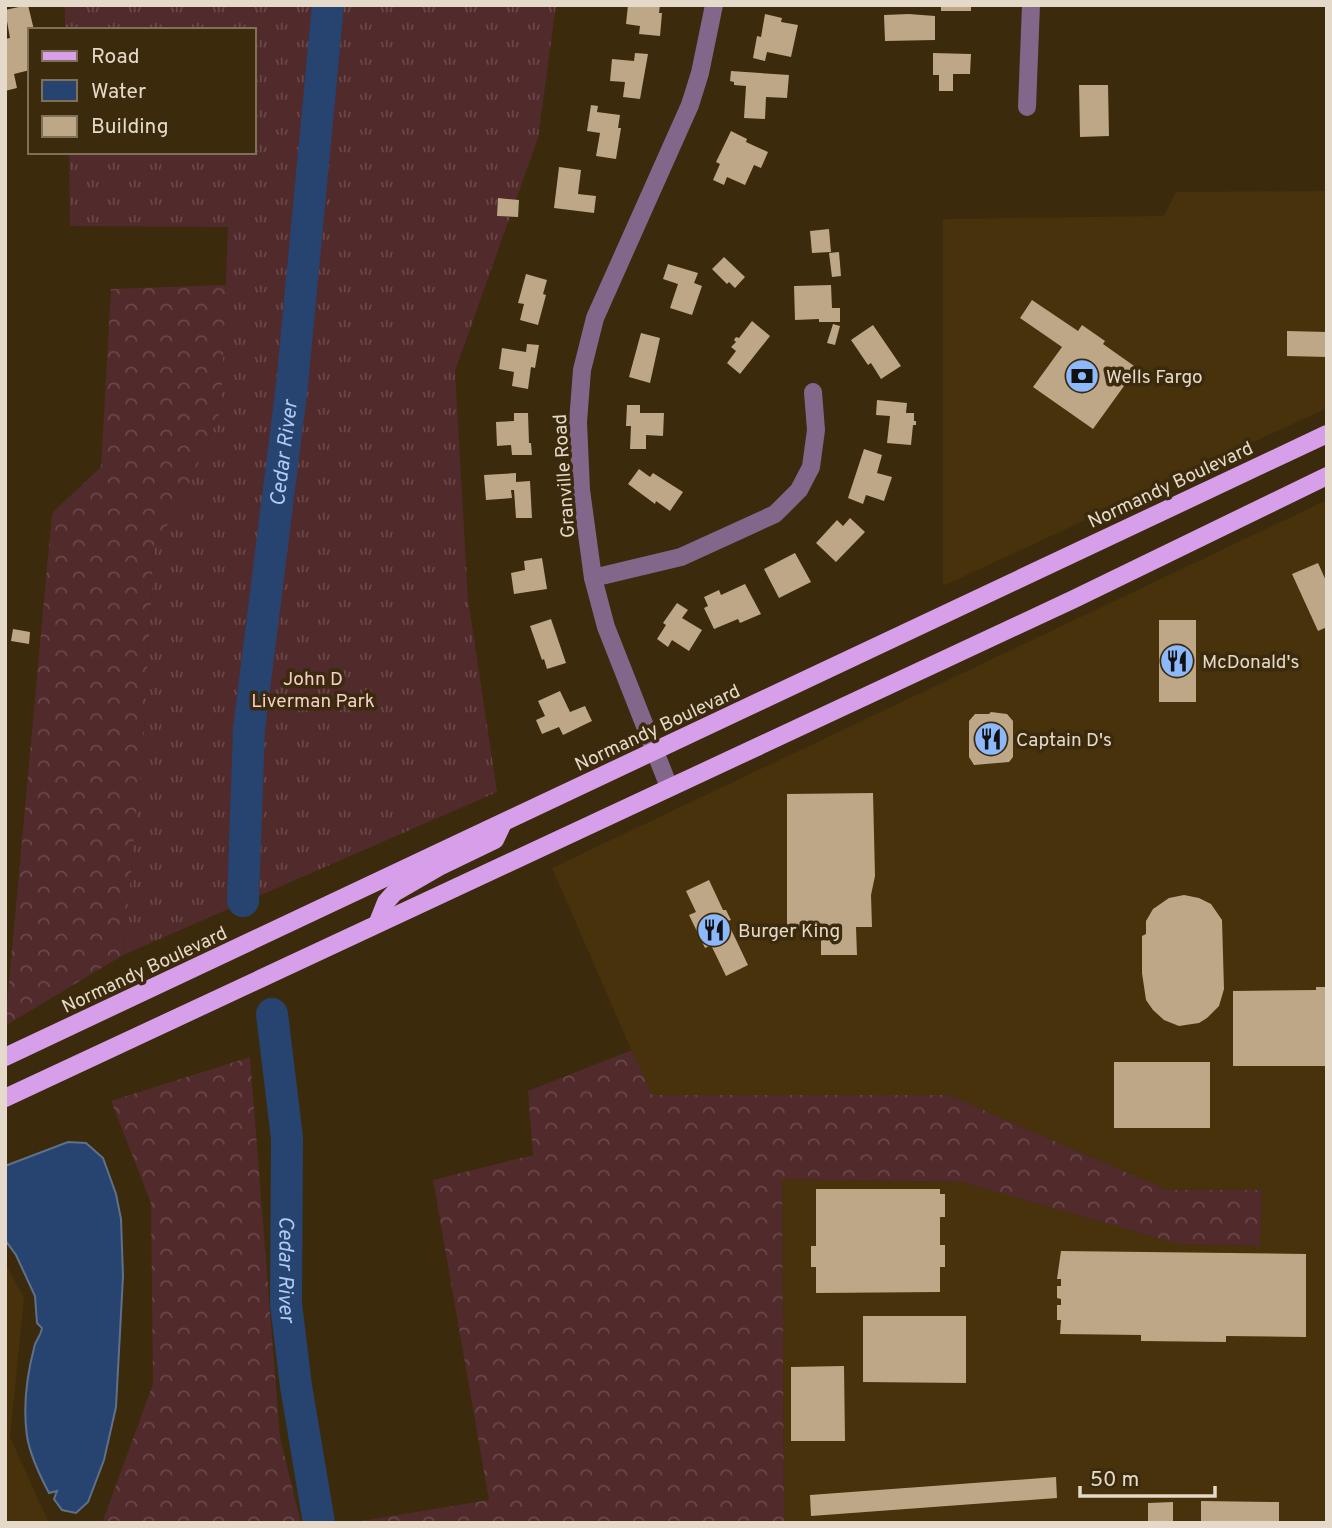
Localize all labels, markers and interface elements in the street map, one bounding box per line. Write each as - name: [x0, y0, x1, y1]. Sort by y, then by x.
- legend: [28, 28, 256, 154]
- text: Road: [91, 44, 140, 71]
- text: Water: [91, 79, 146, 106]
- text: Building: [91, 114, 169, 141]
- bank icon: Wells Fargo: [1063, 357, 1101, 395]
- place label: Wells Fargo: [1106, 366, 1203, 390]
- water label: Cedar River: [265, 397, 305, 508]
- street label: Granville Road: [549, 413, 581, 539]
- street label: Normandy Boulevard: [1084, 437, 1257, 535]
- restaurant icon: McDonald's: [1158, 642, 1196, 680]
- place label: McDonald's: [1202, 651, 1300, 675]
- park label: John D Liverman Park: [251, 668, 375, 714]
- street label: Normandy Boulevard: [571, 680, 744, 778]
- restaurant icon: Captain D's: [972, 720, 1010, 758]
- place label: Captain D's: [1016, 729, 1112, 753]
- restaurant icon: Burger King: [695, 911, 733, 949]
- place label: Burger King: [738, 920, 840, 944]
- street label: Normandy Boulevard: [58, 922, 231, 1020]
- water label: Cedar River: [271, 1216, 300, 1326]
- scale bar: [1080, 1454, 1215, 1498]
- text: 50 m: [1090, 1467, 1139, 1494]

